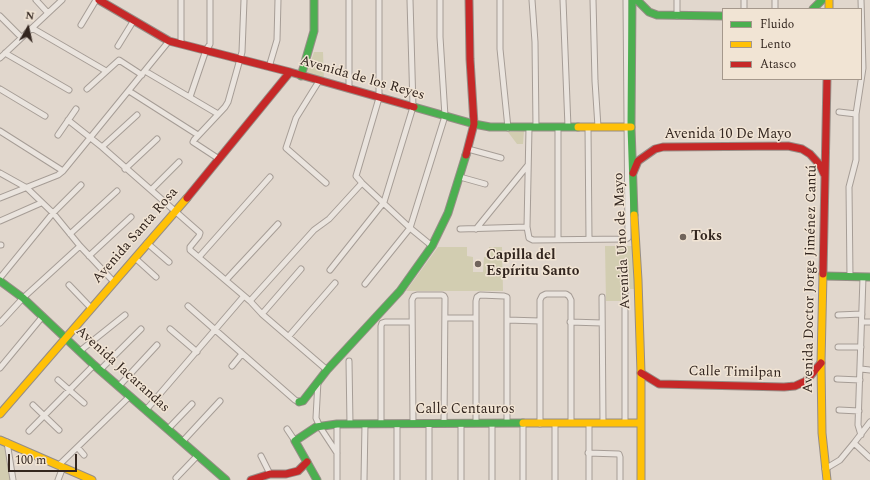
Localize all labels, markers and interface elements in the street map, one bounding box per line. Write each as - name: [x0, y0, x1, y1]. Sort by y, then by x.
- text: N: [24, 7, 36, 25]
- north arrow: [8, 8, 48, 48]
- legend: [722, 8, 862, 80]
- text: Fluido: [760, 15, 794, 34]
- text: Lento: [760, 35, 791, 54]
- street label: Avenida de los Reyes: [298, 53, 426, 105]
- text: Atasco: [760, 55, 796, 74]
- street label: Avenida 10 De Mayo: [664, 127, 792, 143]
- street label: Avenida Doctor Jorge Jiménez Cantú: [801, 165, 821, 393]
- street label: Avenida Uno de Mayo: [611, 172, 635, 310]
- street label: Avenida Santa Rosa: [90, 185, 182, 287]
- place label: Toks: [691, 229, 722, 245]
- marker: Toks: [678, 232, 688, 242]
- place label: Capilla del Espíritu Santo: [486, 248, 579, 280]
- marker: Capilla del Espíritu Santo: [473, 259, 483, 269]
- street label: Avenida Jacarandas: [71, 323, 173, 417]
- street label: Calle Timilpan: [688, 364, 782, 382]
- street label: Calle Centauros: [415, 402, 515, 418]
- scale bar: [10, 446, 79, 472]
- text: 100 m: [15, 451, 46, 470]

